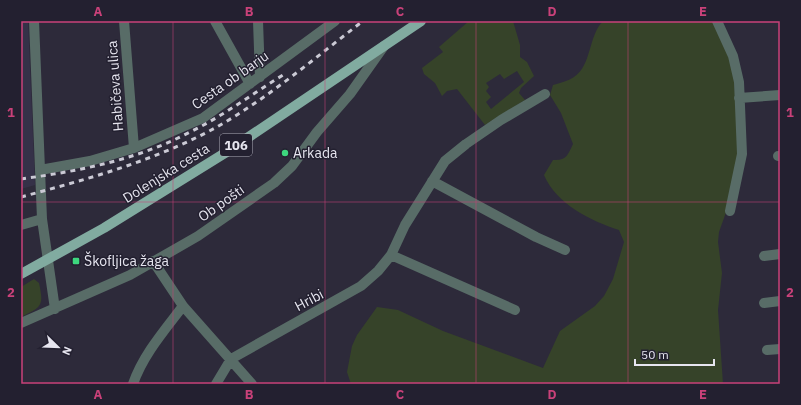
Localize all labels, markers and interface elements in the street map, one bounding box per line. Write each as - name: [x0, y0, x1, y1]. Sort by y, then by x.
- text: A: [94, 3, 103, 20]
- text: B: [245, 3, 254, 20]
- text: C: [396, 3, 405, 20]
- text: D: [547, 3, 557, 20]
- text: E: [699, 3, 707, 20]
- street label: Habičeva ulica: [103, 40, 127, 132]
- street label: Cesta ob barju: [188, 47, 272, 113]
- text: 1: [7, 104, 15, 121]
- text: 1: [786, 104, 794, 121]
- road number: 106: [220, 134, 252, 156]
- street label: Dolenjska cesta: [119, 139, 213, 207]
- place label: Arkada: [293, 144, 338, 162]
- marker: Arkada: [280, 148, 290, 158]
- street label: Ob pošti: [194, 181, 248, 225]
- place label: Škofljica žaga: [84, 251, 170, 270]
- marker: Škofljica žaga: [71, 256, 81, 266]
- text: 2: [7, 284, 15, 301]
- text: 2: [786, 284, 794, 301]
- street label: Hribi: [291, 285, 327, 315]
- north arrow: [38, 327, 78, 367]
- scale bar: [635, 341, 714, 367]
- text: N: [59, 345, 75, 357]
- text: 50 m: [641, 347, 669, 362]
- text: A: [94, 386, 103, 403]
- text: B: [245, 386, 254, 403]
- text: C: [396, 386, 405, 403]
- text: D: [547, 386, 557, 403]
- text: E: [699, 386, 707, 403]

